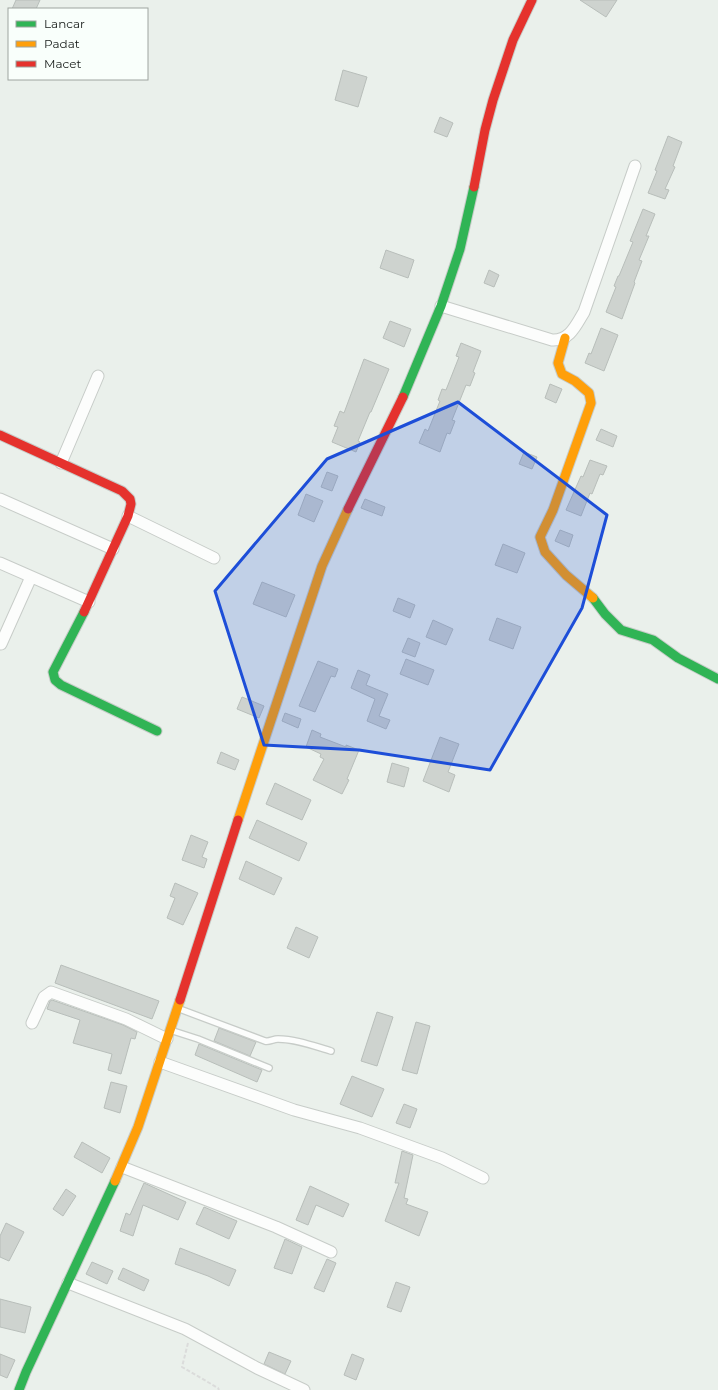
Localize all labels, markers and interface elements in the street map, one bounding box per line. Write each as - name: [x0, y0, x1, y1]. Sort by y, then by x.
- legend: [8, 8, 148, 80]
- text: Lancar: [44, 16, 85, 31]
- text: Padat: [44, 36, 80, 51]
- text: Macet: [44, 56, 81, 71]

